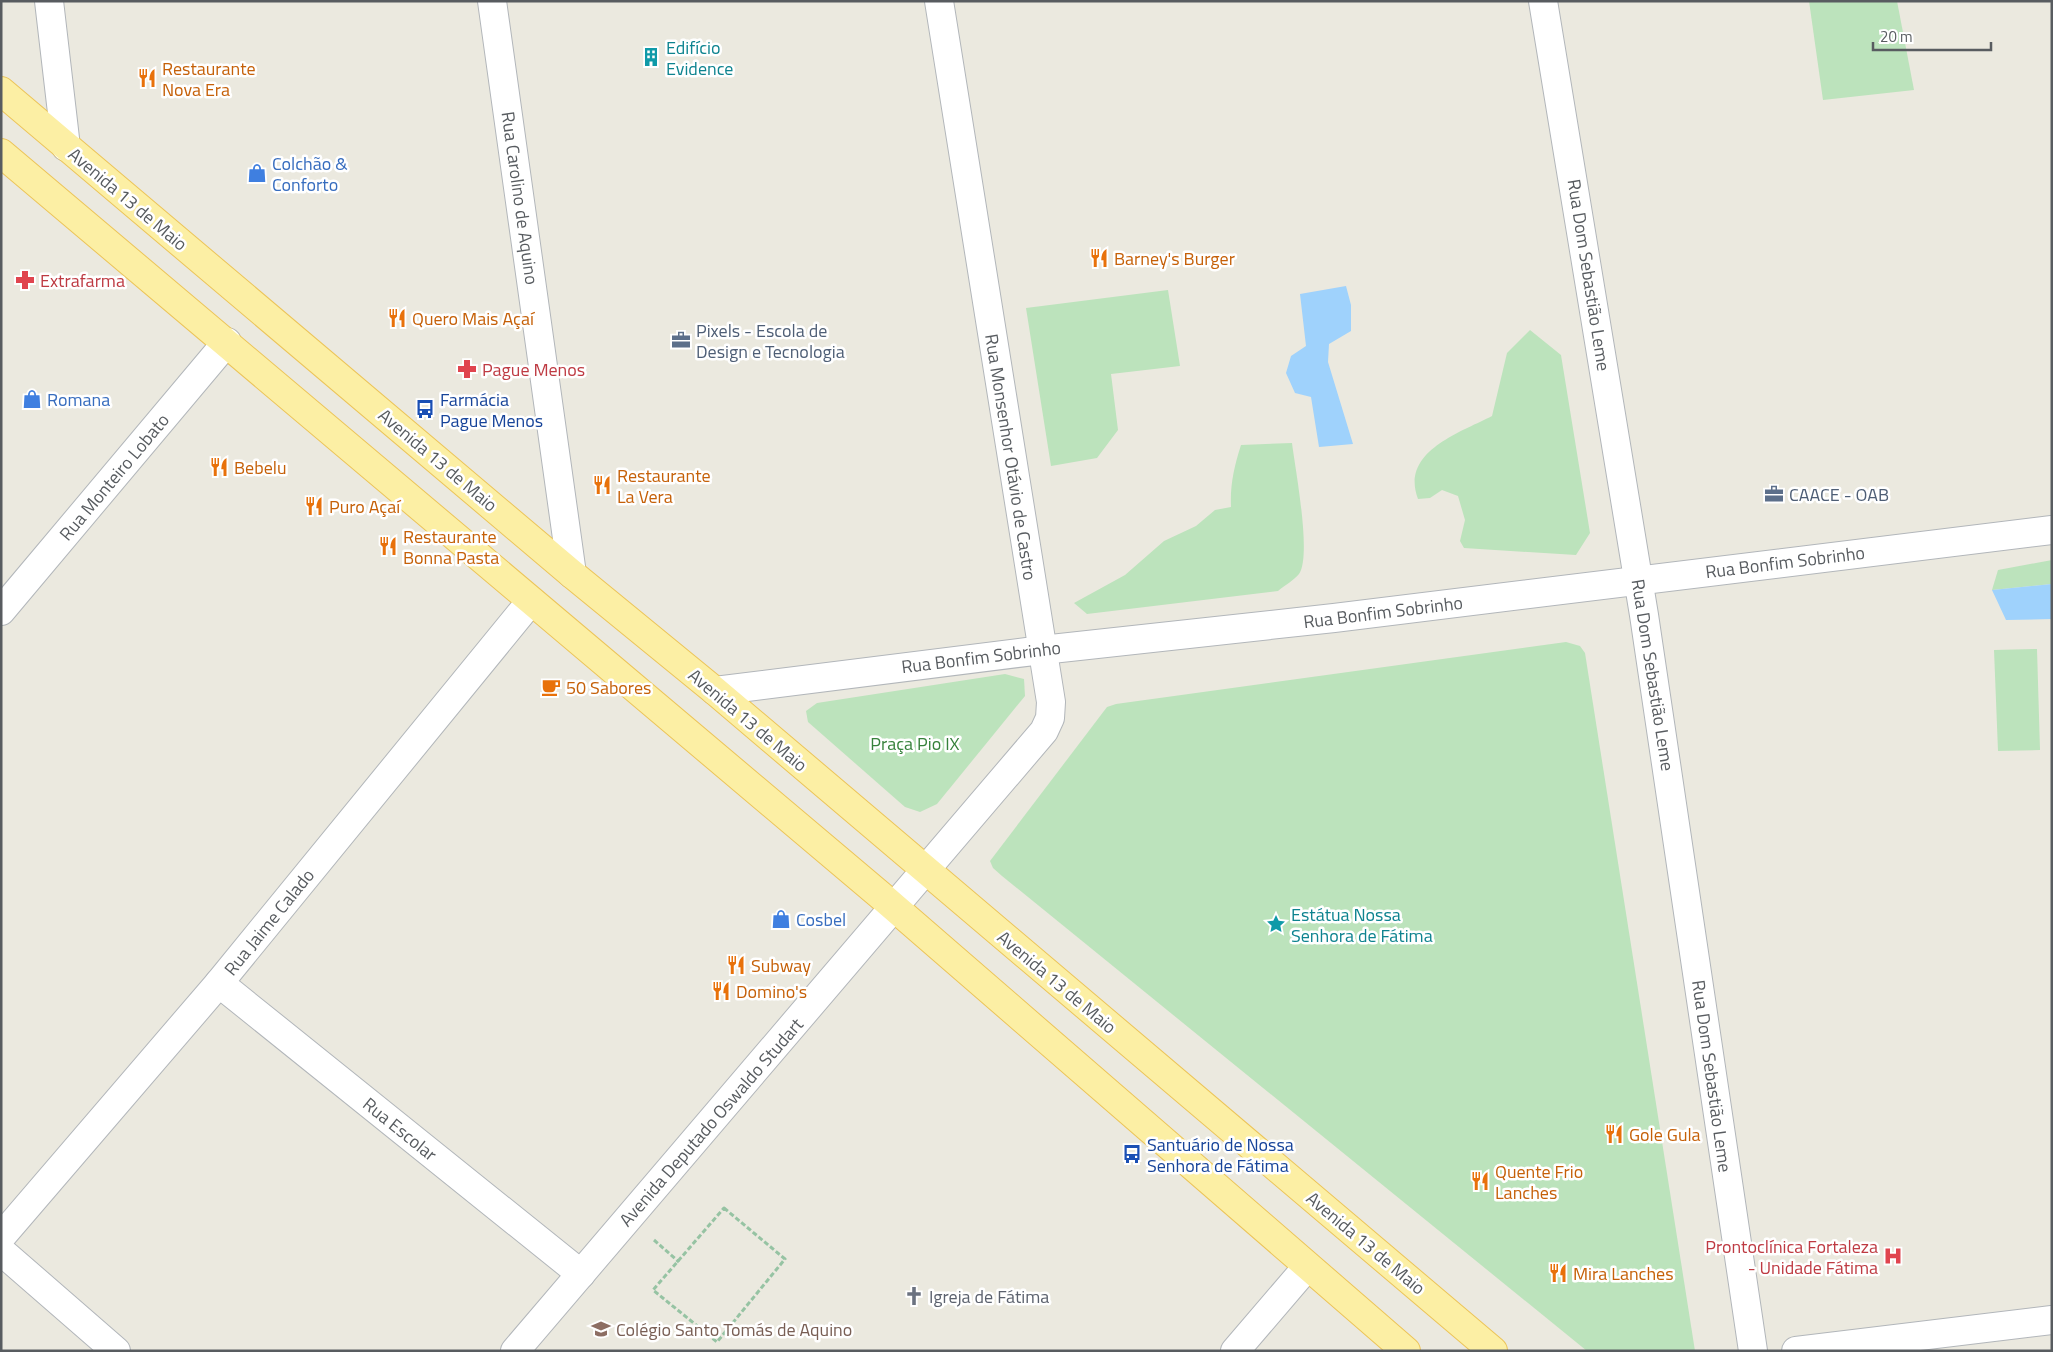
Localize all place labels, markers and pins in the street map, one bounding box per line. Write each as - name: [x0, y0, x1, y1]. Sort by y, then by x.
- place label: Edifício Evidence: [666, 34, 733, 82]
- building icon: Edifício Evidence: [640, 46, 662, 68]
- place label: Restaurante Nova Era: [162, 55, 256, 103]
- restaurant icon: Restaurante Nova Era: [136, 67, 158, 89]
- place label: Colchão & Conforto: [272, 150, 348, 198]
- shop icon: Colchão & Conforto: [246, 162, 268, 184]
- place label: Barney's Burger: [1114, 245, 1235, 272]
- restaurant icon: Barney's Burger: [1088, 247, 1110, 269]
- place label: Extrafarma: [40, 267, 125, 294]
- pharmacy icon: Extrafarma: [14, 269, 36, 291]
- place label: Quero Mais Açaí: [412, 305, 536, 332]
- restaurant icon: Quero Mais Açaí: [386, 307, 408, 329]
- place label: Pixels - Escola de Design e Tecnologia: [696, 317, 845, 365]
- office icon: Pixels - Escola de Design e Tecnologia: [670, 329, 692, 351]
- place label: Pague Menos: [482, 356, 585, 383]
- pharmacy icon: Pague Menos: [456, 358, 478, 380]
- place label: Romana: [47, 386, 110, 413]
- place label: Farmácia Pague Menos: [440, 386, 543, 434]
- shop icon: Romana: [21, 388, 43, 410]
- bus stop icon: Farmácia Pague Menos: [414, 398, 436, 420]
- place label: Bebelu: [234, 454, 286, 481]
- restaurant icon: Bebelu: [208, 456, 230, 478]
- place label: Restaurante La Vera: [617, 462, 711, 510]
- restaurant icon: Restaurante La Vera: [591, 474, 613, 496]
- place label: CAACE - OAB: [1789, 481, 1889, 508]
- office icon: CAACE - OAB: [1763, 483, 1785, 505]
- place label: Puro Açaí: [329, 493, 402, 520]
- restaurant icon: Puro Açaí: [303, 495, 325, 517]
- place label: Restaurante Bonna Pasta: [403, 523, 499, 571]
- restaurant icon: Restaurante Bonna Pasta: [377, 535, 399, 557]
- place label: 50 Sabores: [566, 674, 651, 701]
- cafe icon: 50 Sabores: [540, 676, 562, 698]
- place label: Estátua Nossa Senhora de Fátima: [1291, 901, 1433, 949]
- place label: Cosbel: [796, 906, 846, 933]
- shop icon: Cosbel: [770, 908, 792, 930]
- place icon: Estátua Nossa Senhora de Fátima: [1265, 913, 1287, 935]
- place label: Subway: [751, 952, 811, 979]
- restaurant icon: Subway: [725, 954, 747, 976]
- place label: Domino's: [736, 978, 807, 1005]
- restaurant icon: Domino's: [710, 980, 732, 1002]
- place label: Gole Gula: [1629, 1121, 1701, 1148]
- restaurant icon: Gole Gula: [1603, 1123, 1625, 1145]
- place label: Santuário de Nossa Senhora de Fátima: [1147, 1131, 1294, 1179]
- bus stop icon: Santuário de Nossa Senhora de Fátima: [1121, 1143, 1143, 1165]
- place label: Quente Frio Lanches: [1495, 1158, 1583, 1206]
- restaurant icon: Quente Frio Lanches: [1469, 1170, 1491, 1192]
- place label: Prontoclínica Fortaleza - Unidade Fátima: [1705, 1233, 1878, 1281]
- hospital icon: Prontoclínica Fortaleza - Unidade Fátima: [1882, 1245, 1904, 1267]
- place label: Mira Lanches: [1573, 1260, 1674, 1287]
- restaurant icon: Mira Lanches: [1547, 1262, 1569, 1284]
- place label: Igreja de Fátima: [929, 1283, 1049, 1310]
- church icon: Igreja de Fátima: [903, 1285, 925, 1307]
- place label: Colégio Santo Tomás de Aquino: [616, 1316, 852, 1343]
- school or university icon: Colégio Santo Tomás de Aquino: [590, 1318, 612, 1340]

